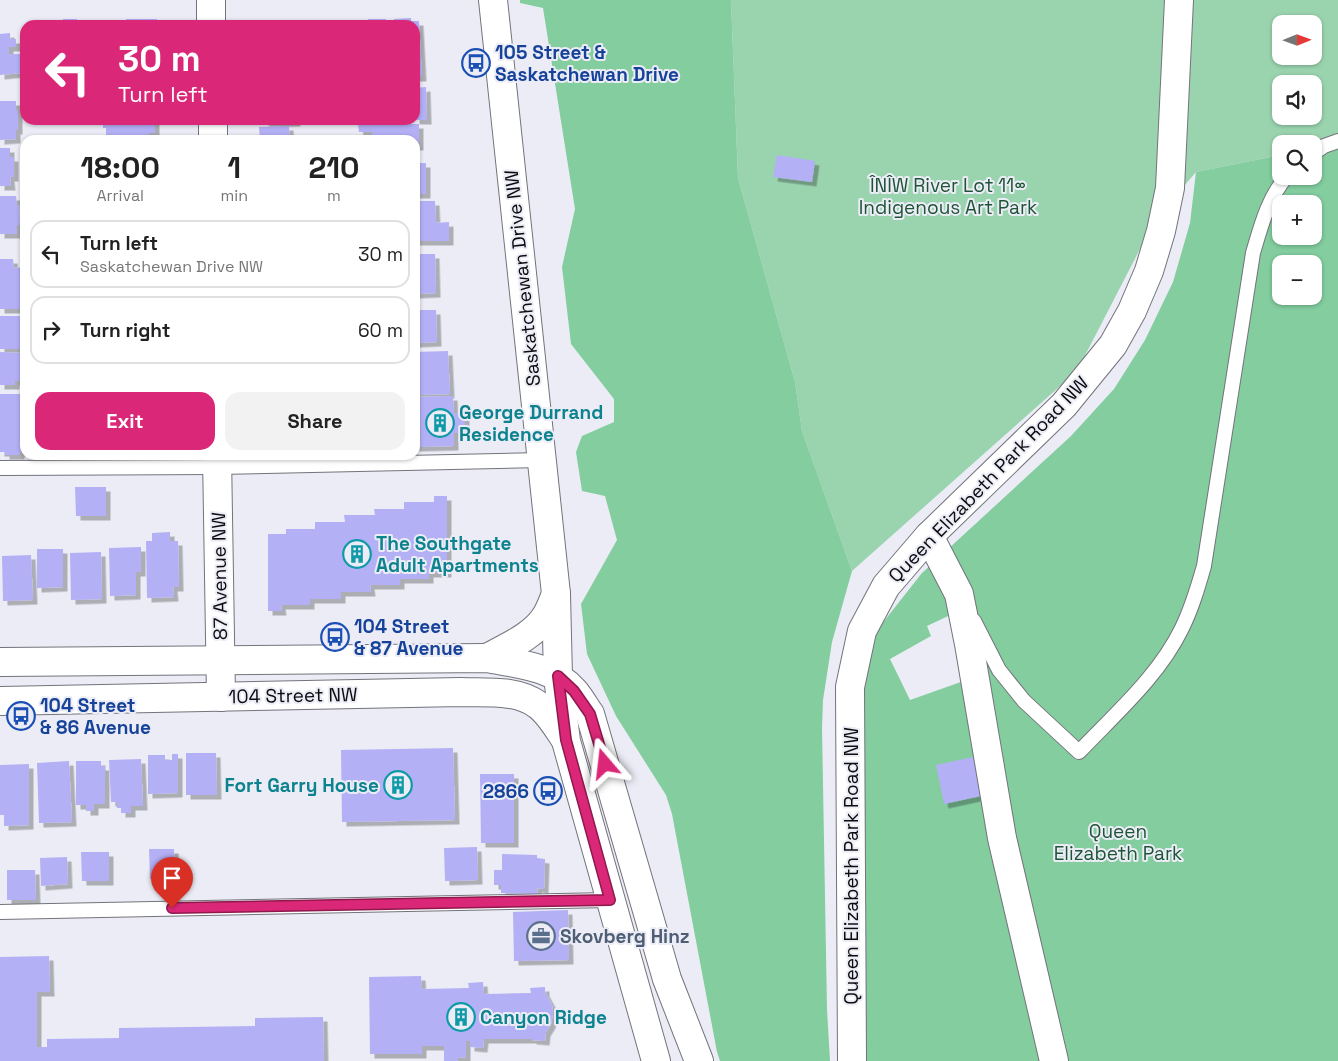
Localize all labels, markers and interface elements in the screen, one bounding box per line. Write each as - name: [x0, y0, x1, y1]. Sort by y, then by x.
- north arrow: [1272, 15, 1322, 65]
- map controls: [1272, 15, 1322, 305]
- text: 30 m: [118, 37, 201, 81]
- icon: left: [35, 40, 100, 105]
- place label: 105 Street & Saskatchewan Drive: [495, 40, 679, 87]
- bus stop icon: 105 Street & Saskatchewan Drive: [461, 48, 491, 78]
- button: sound: [1272, 75, 1322, 125]
- text: Turn left: [118, 80, 208, 108]
- button: search: [1272, 135, 1322, 185]
- text: 18:00: [81, 148, 160, 187]
- text: 1: [227, 148, 241, 187]
- text: 210: [309, 148, 359, 187]
- street label: Saskatchewan Drive NW: [499, 169, 546, 387]
- park label: ÎNÎW River Lot 11∞ Indigenous Art Park: [859, 173, 1037, 220]
- text: Arrival: [96, 185, 144, 206]
- text: min: [221, 185, 248, 206]
- text: m: [327, 185, 341, 206]
- button: +: [1272, 195, 1322, 245]
- text: Turn left: [80, 231, 158, 256]
- icon: left: [37, 240, 65, 268]
- text: 30 m: [358, 242, 403, 267]
- button: −: [1272, 255, 1322, 305]
- text: Saskatchewan Drive NW: [80, 256, 263, 277]
- icon: right: [37, 316, 65, 344]
- text: Turn right: [80, 318, 170, 343]
- text: 60 m: [358, 318, 403, 343]
- street label: Queen Elizabeth Park Road NW: [883, 371, 1094, 588]
- button: Exit: [35, 392, 215, 450]
- button: Share: [225, 392, 405, 450]
- place label: George Durrand Residence: [459, 400, 603, 447]
- building icon: George Durrand Residence: [425, 408, 455, 438]
- street label: 87 Avenue NW: [206, 512, 233, 640]
- place label: The Southgate Adult Apartments: [376, 531, 539, 578]
- building icon: The Southgate Adult Apartments: [342, 539, 372, 569]
- place label: 104 Street & 87 Avenue: [354, 614, 464, 661]
- bus stop icon: 104 Street & 87 Avenue: [320, 622, 350, 652]
- street label: 104 Street NW: [228, 682, 358, 709]
- place label: 104 Street & 86 Avenue: [40, 693, 151, 740]
- bus stop icon: 104 Street & 86 Avenue: [6, 701, 36, 731]
- street label: Queen Elizabeth Park Road NW: [839, 727, 864, 1005]
- position arrow: [578, 737, 630, 789]
- building icon: Fort Garry House: [383, 770, 413, 800]
- place label: Fort Garry House: [224, 773, 379, 798]
- bus stop icon: 2866: [533, 776, 563, 806]
- place label: 2866: [483, 779, 529, 804]
- park label: Queen Elizabeth Park: [1054, 819, 1182, 866]
- pin: [151, 857, 193, 908]
- icon: arrive: [158, 864, 186, 892]
- office icon: Skovberg Hinz: [526, 921, 556, 951]
- place label: Skovberg Hinz: [560, 924, 690, 949]
- building icon: Canyon Ridge: [446, 1002, 476, 1032]
- place label: Canyon Ridge: [480, 1005, 607, 1030]

